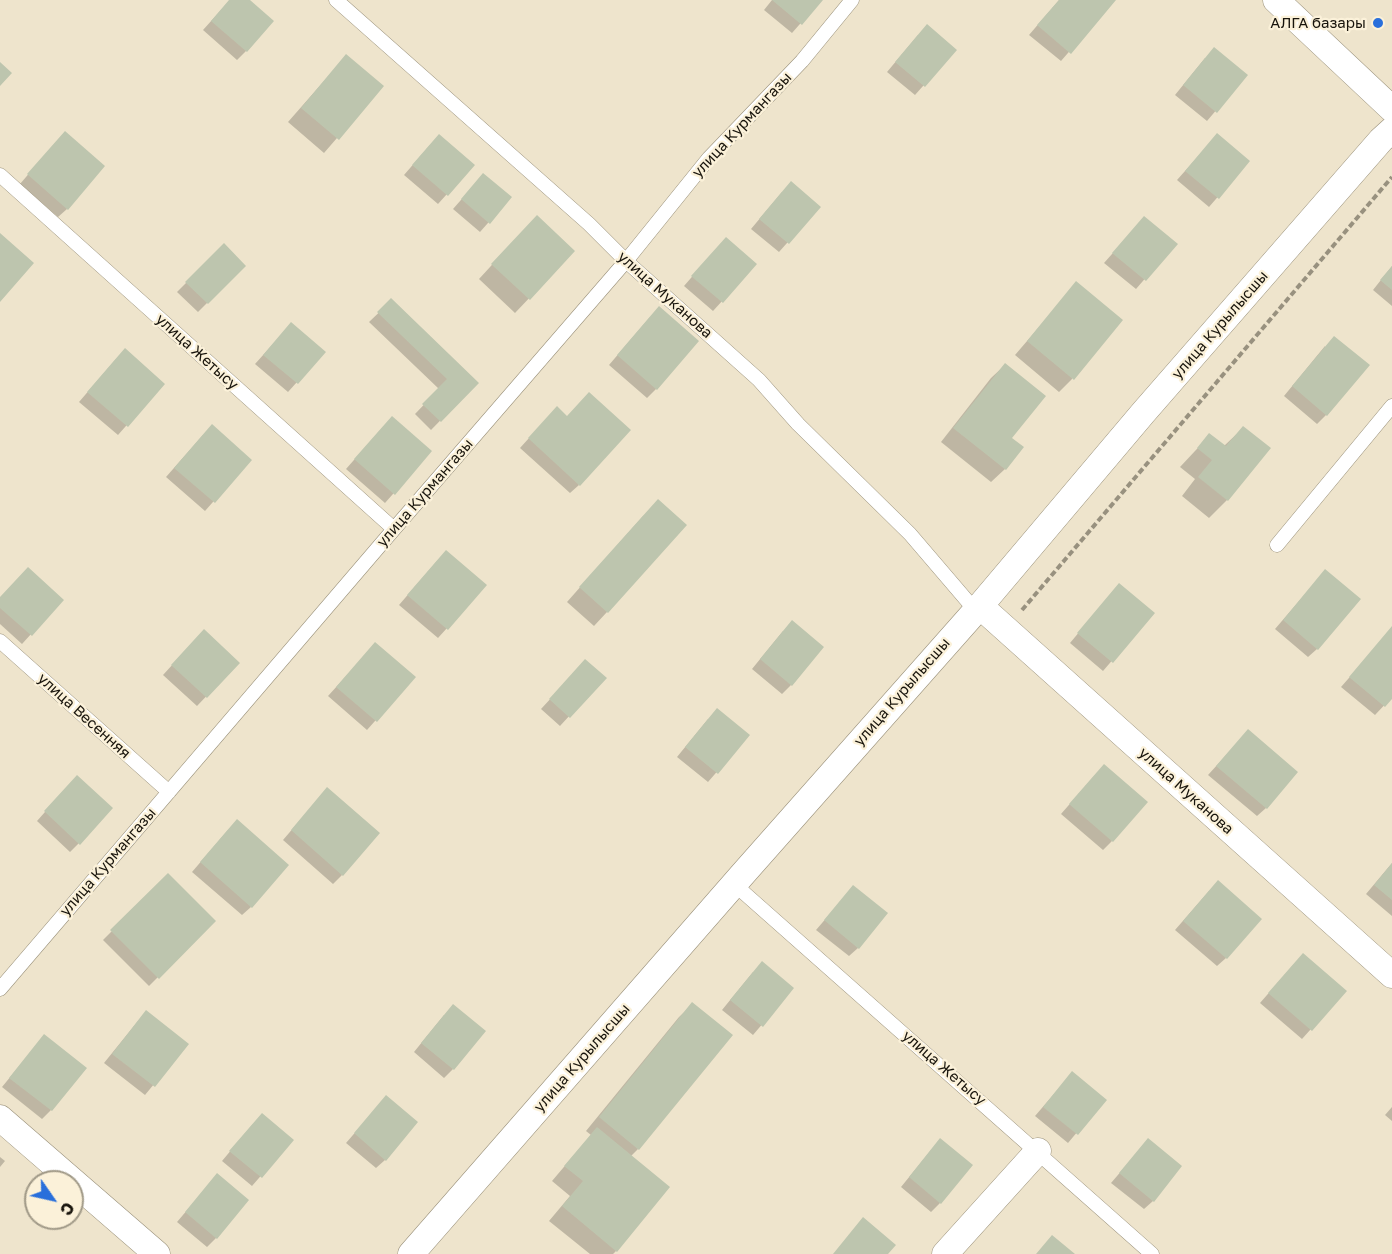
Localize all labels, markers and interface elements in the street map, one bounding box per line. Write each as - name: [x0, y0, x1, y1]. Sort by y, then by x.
- place label: АЛГА базары: [1270, 14, 1366, 32]
- marker: АЛГА базары: [1371, 16, 1385, 30]
- street label: улица Курмангазы: [689, 69, 795, 181]
- street label: улица Муканова: [614, 248, 716, 342]
- street label: улица Курылысшы: [1168, 267, 1272, 383]
- street label: улица Жетысу: [152, 310, 242, 394]
- street label: улица Курмангазы: [373, 435, 477, 551]
- street label: улица Курылысшы: [850, 634, 954, 750]
- street label: улица Весенняя: [34, 670, 134, 762]
- street label: улица Муканова: [1135, 744, 1237, 838]
- street label: улица Курмангазы: [56, 804, 160, 920]
- street label: улица Курылысшы: [530, 1000, 634, 1116]
- street label: улица Жетысу: [899, 1027, 989, 1109]
- north arrow: [24, 1170, 84, 1230]
- text: С: [56, 1199, 79, 1219]

